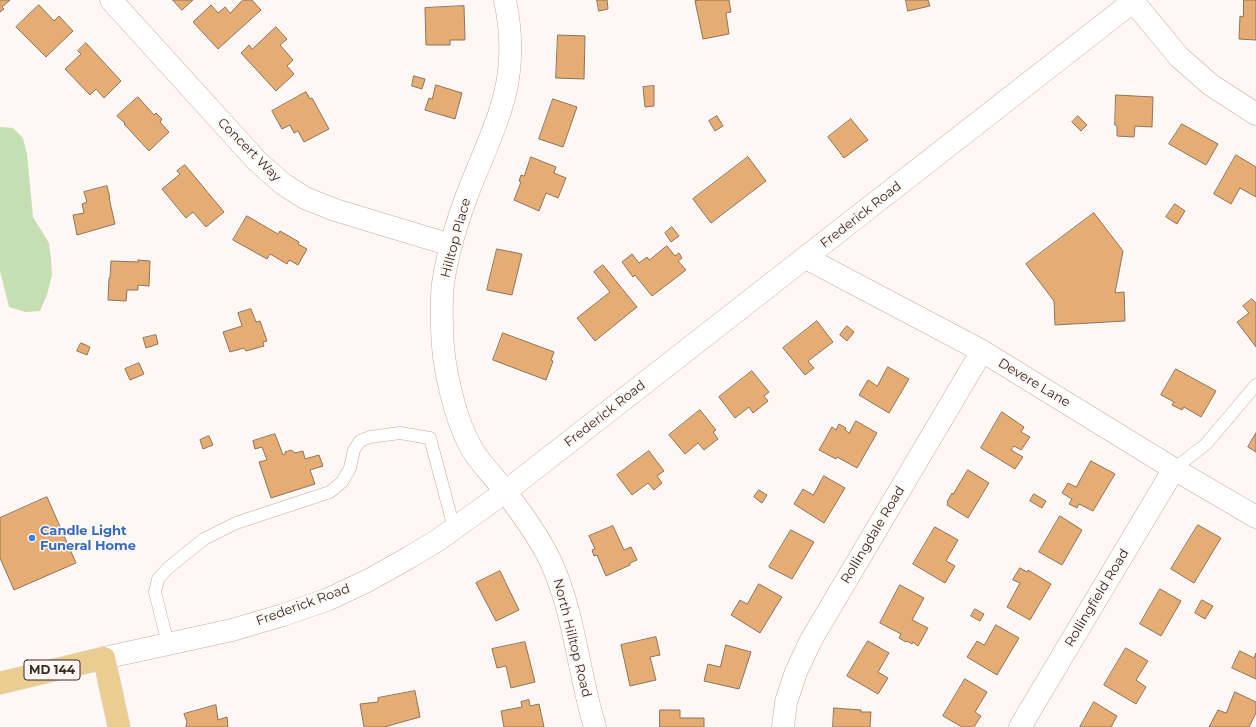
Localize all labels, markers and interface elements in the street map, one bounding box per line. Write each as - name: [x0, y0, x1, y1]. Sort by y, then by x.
- street label: Concert Way: [214, 115, 284, 185]
- street label: Frederick Road: [817, 178, 905, 252]
- street label: Hilltop Place: [438, 196, 474, 280]
- street label: Devere Lane: [995, 355, 1073, 411]
- street label: Frederick Road: [561, 377, 649, 451]
- street label: Rollingdale Road: [838, 483, 908, 587]
- place label: Candle Light Funeral Home: [40, 523, 136, 554]
- marker: Candle Light Funeral Home: [27, 533, 37, 543]
- street label: Rollingfield Road: [1062, 546, 1132, 650]
- street label: North Hilltop Road: [550, 577, 594, 699]
- street label: Frederick Road: [254, 581, 352, 629]
- road number: MD 144: [24, 660, 80, 680]

